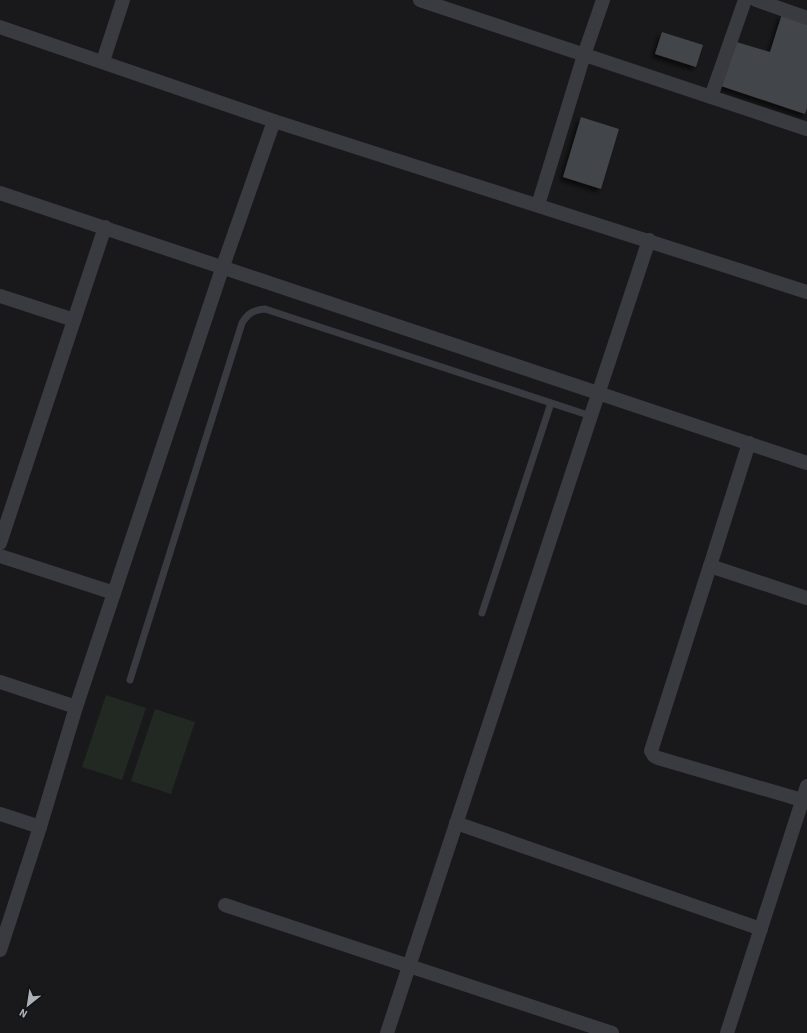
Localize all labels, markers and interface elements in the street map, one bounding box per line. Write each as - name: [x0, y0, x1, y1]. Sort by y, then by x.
- north arrow: [8, 985, 48, 1025]
- text: N: [16, 1005, 30, 1022]

